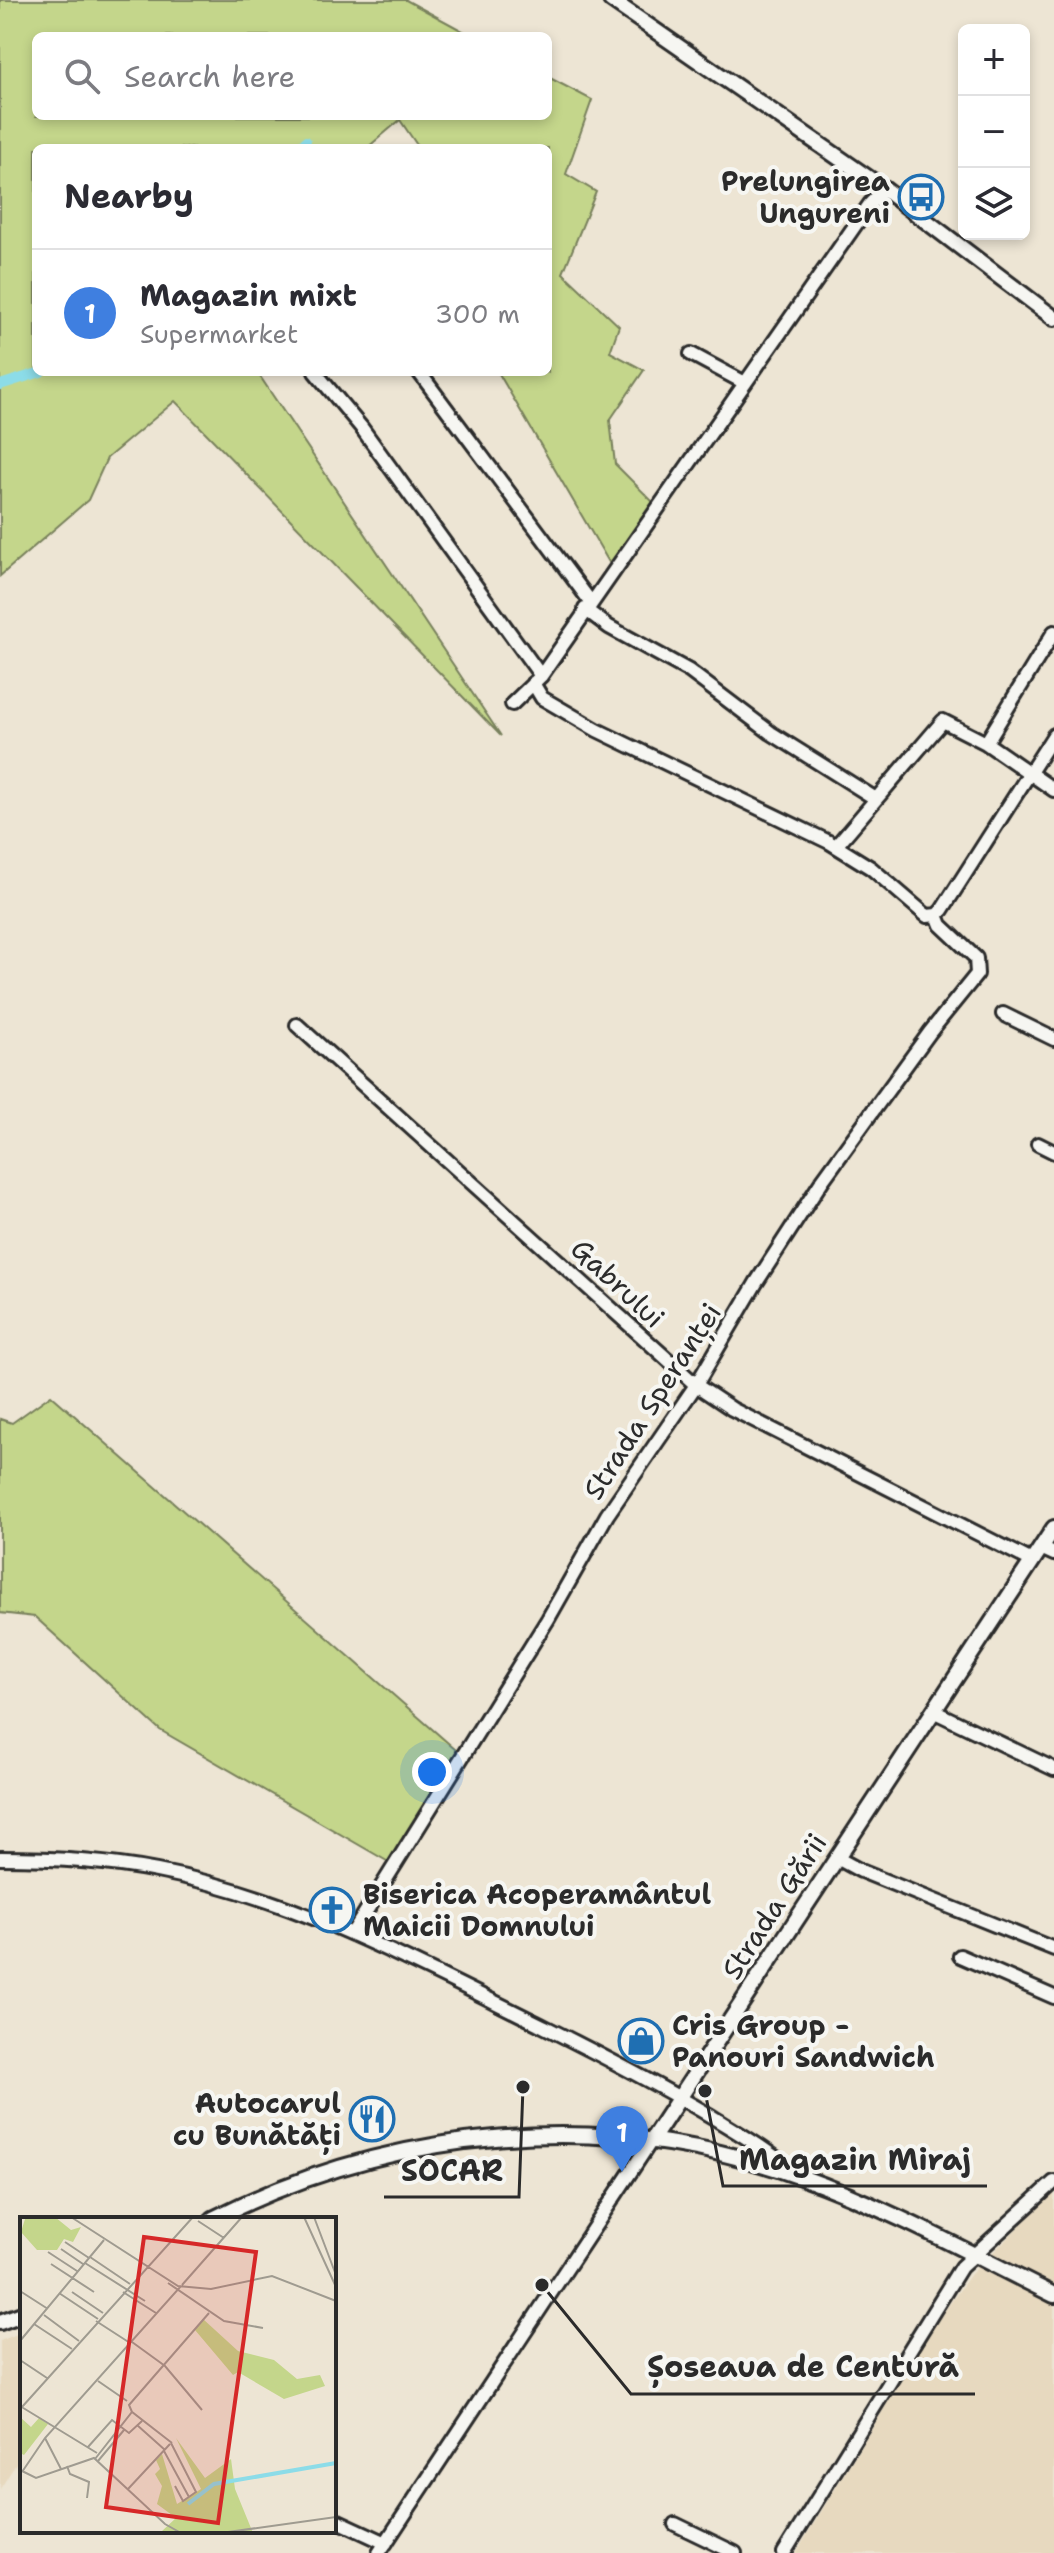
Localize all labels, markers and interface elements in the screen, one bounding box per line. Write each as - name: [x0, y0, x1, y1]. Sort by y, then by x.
- map controls: [958, 24, 1030, 240]
- button: +: [958, 24, 1030, 96]
- search box: [32, 32, 552, 120]
- icon: search: [60, 54, 104, 98]
- text: Search here: [124, 56, 295, 97]
- button: −: [958, 96, 1030, 168]
- place label: Prelungirea Ungureni: [721, 162, 890, 232]
- button: layers: [958, 168, 1030, 240]
- text: Nearby: [64, 173, 194, 219]
- bus stop icon: Prelungirea Ungureni: [897, 173, 945, 221]
- text: Magazin mixt: [140, 275, 357, 316]
- text: 1: [84, 296, 96, 331]
- text: 300 m: [435, 296, 520, 331]
- text: Supermarket: [140, 316, 298, 351]
- street label: Gabrului: [563, 1230, 673, 1336]
- street label: Strada Speranței: [574, 1295, 730, 1507]
- your location: [412, 1752, 452, 1792]
- street label: Strada Gării: [713, 1826, 835, 1986]
- place label: Biserica Acoperamântul Maicii Domnului: [363, 1875, 712, 1945]
- church icon: Biserica Acoperamântul Maicii Domnului: [308, 1886, 356, 1934]
- place label: Cris Group - Panouri Sandwich: [672, 2006, 935, 2076]
- shop icon: Cris Group - Panouri Sandwich: [617, 2017, 665, 2065]
- place label: Autocarul cu Bunătăți: [173, 2084, 341, 2155]
- restaurant icon: Autocarul cu Bunătăți: [348, 2095, 396, 2143]
- pin: 1: [596, 2106, 648, 2172]
- callout: Magazin Miraj: [723, 2132, 987, 2186]
- text: Magazin Miraj: [739, 2139, 971, 2180]
- callout: SOCAR: [384, 2143, 519, 2197]
- text: SOCAR: [401, 2150, 503, 2191]
- inset map: [20, 2217, 336, 2533]
- callout: Șoseaua de Centură: [631, 2340, 975, 2394]
- text: Șoseaua de Centură: [647, 2346, 960, 2388]

